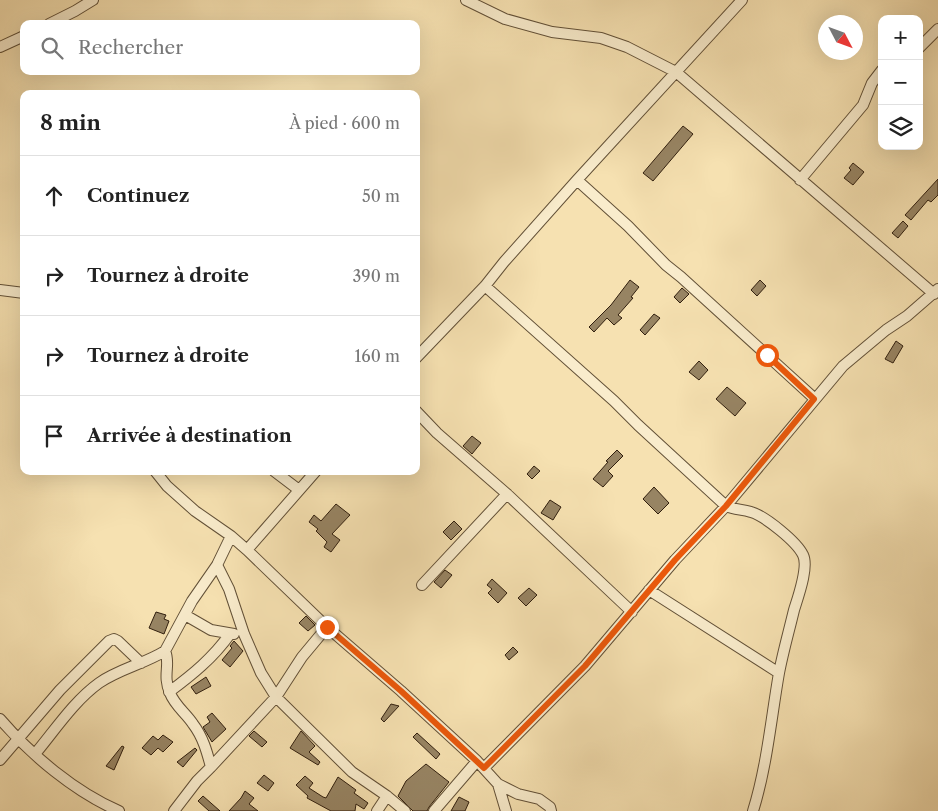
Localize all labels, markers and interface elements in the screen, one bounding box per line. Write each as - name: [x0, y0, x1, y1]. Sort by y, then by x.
- north arrow: [818, 15, 863, 60]
- map controls: [878, 15, 923, 150]
- button: +: [878, 15, 923, 60]
- search box: [20, 20, 420, 75]
- icon: search: [38, 34, 66, 62]
- text: Rechercher: [78, 36, 183, 59]
- button: −: [878, 60, 923, 105]
- button: layers: [878, 105, 923, 150]
- text: 8 min: [40, 110, 101, 135]
- text: À pied · 600 m: [289, 113, 400, 133]
- icon: ahead: [40, 182, 68, 210]
- text: Continuez: [87, 184, 189, 207]
- text: 50 m: [362, 186, 400, 206]
- icon: right: [40, 262, 68, 290]
- text: Tournez à droite: [87, 264, 249, 287]
- text: 390 m: [353, 266, 400, 286]
- icon: right: [40, 342, 68, 370]
- text: Tournez à droite: [87, 344, 249, 367]
- route start: [756, 344, 779, 367]
- text: 160 m: [355, 346, 400, 366]
- icon: arrive: [40, 422, 68, 450]
- text: Arrivée à destination: [87, 424, 292, 447]
- route end: [316, 616, 339, 639]

